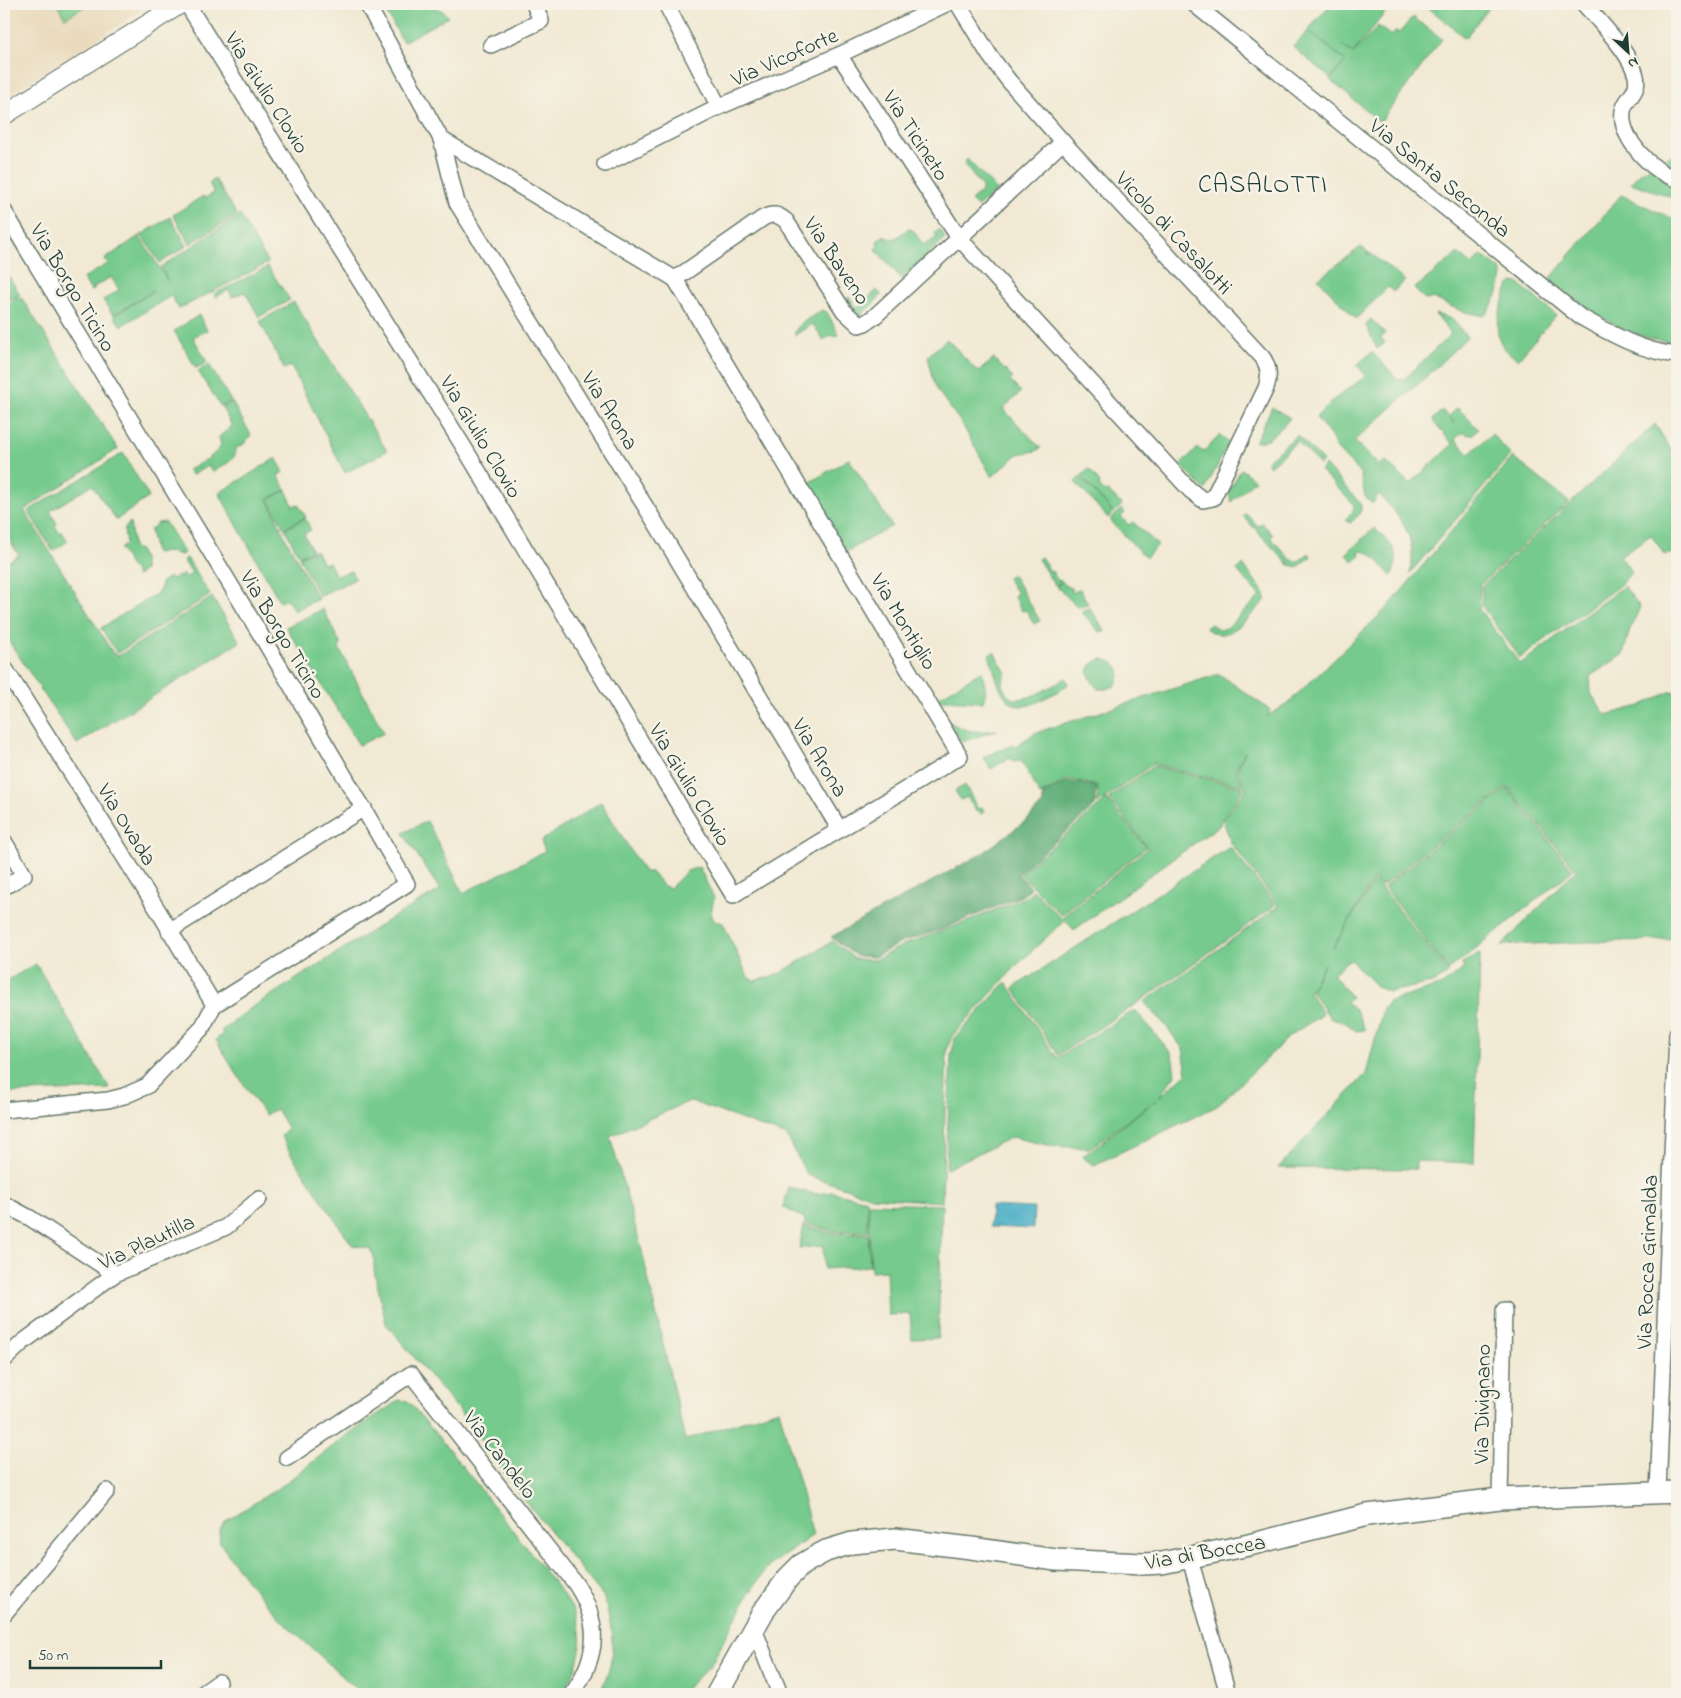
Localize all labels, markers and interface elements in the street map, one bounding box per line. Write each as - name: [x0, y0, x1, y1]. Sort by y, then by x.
- street label: Via Vicoforte: [726, 21, 844, 97]
- street label: Via Giulio Clovio: [215, 25, 316, 161]
- north arrow: [1604, 28, 1654, 78]
- text: N: [1624, 51, 1642, 74]
- street label: Via Ticineto: [873, 84, 956, 188]
- street label: Via Santa Seconda: [1360, 111, 1517, 247]
- street label: Vicolo di Casalotti: [1106, 164, 1239, 303]
- district label: CASALOTTI: [1198, 168, 1328, 204]
- street label: Via Baveno: [794, 210, 877, 312]
- street label: Via Borgo Ticino: [19, 217, 123, 360]
- street label: Via Arona: [571, 365, 645, 457]
- street label: Via Giulio Clovio: [429, 369, 529, 505]
- street label: Via Borgo Ticino: [229, 564, 333, 707]
- street label: Via Montiglio: [860, 567, 944, 678]
- street label: Via Arona: [782, 712, 855, 804]
- street label: Via Giulio Clovio: [638, 717, 738, 853]
- street label: Via Ovada: [87, 777, 163, 873]
- street label: Via Rocca Grimalda: [1630, 1174, 1668, 1351]
- street label: Via Plautilla: [93, 1207, 201, 1280]
- street label: Via Divignano: [1467, 1344, 1502, 1465]
- street label: Via Candelo: [453, 1404, 544, 1507]
- street label: Via di Boccea: [1142, 1528, 1268, 1580]
- scale bar: [30, 1638, 161, 1670]
- text: 50 m: [38, 1645, 69, 1667]

